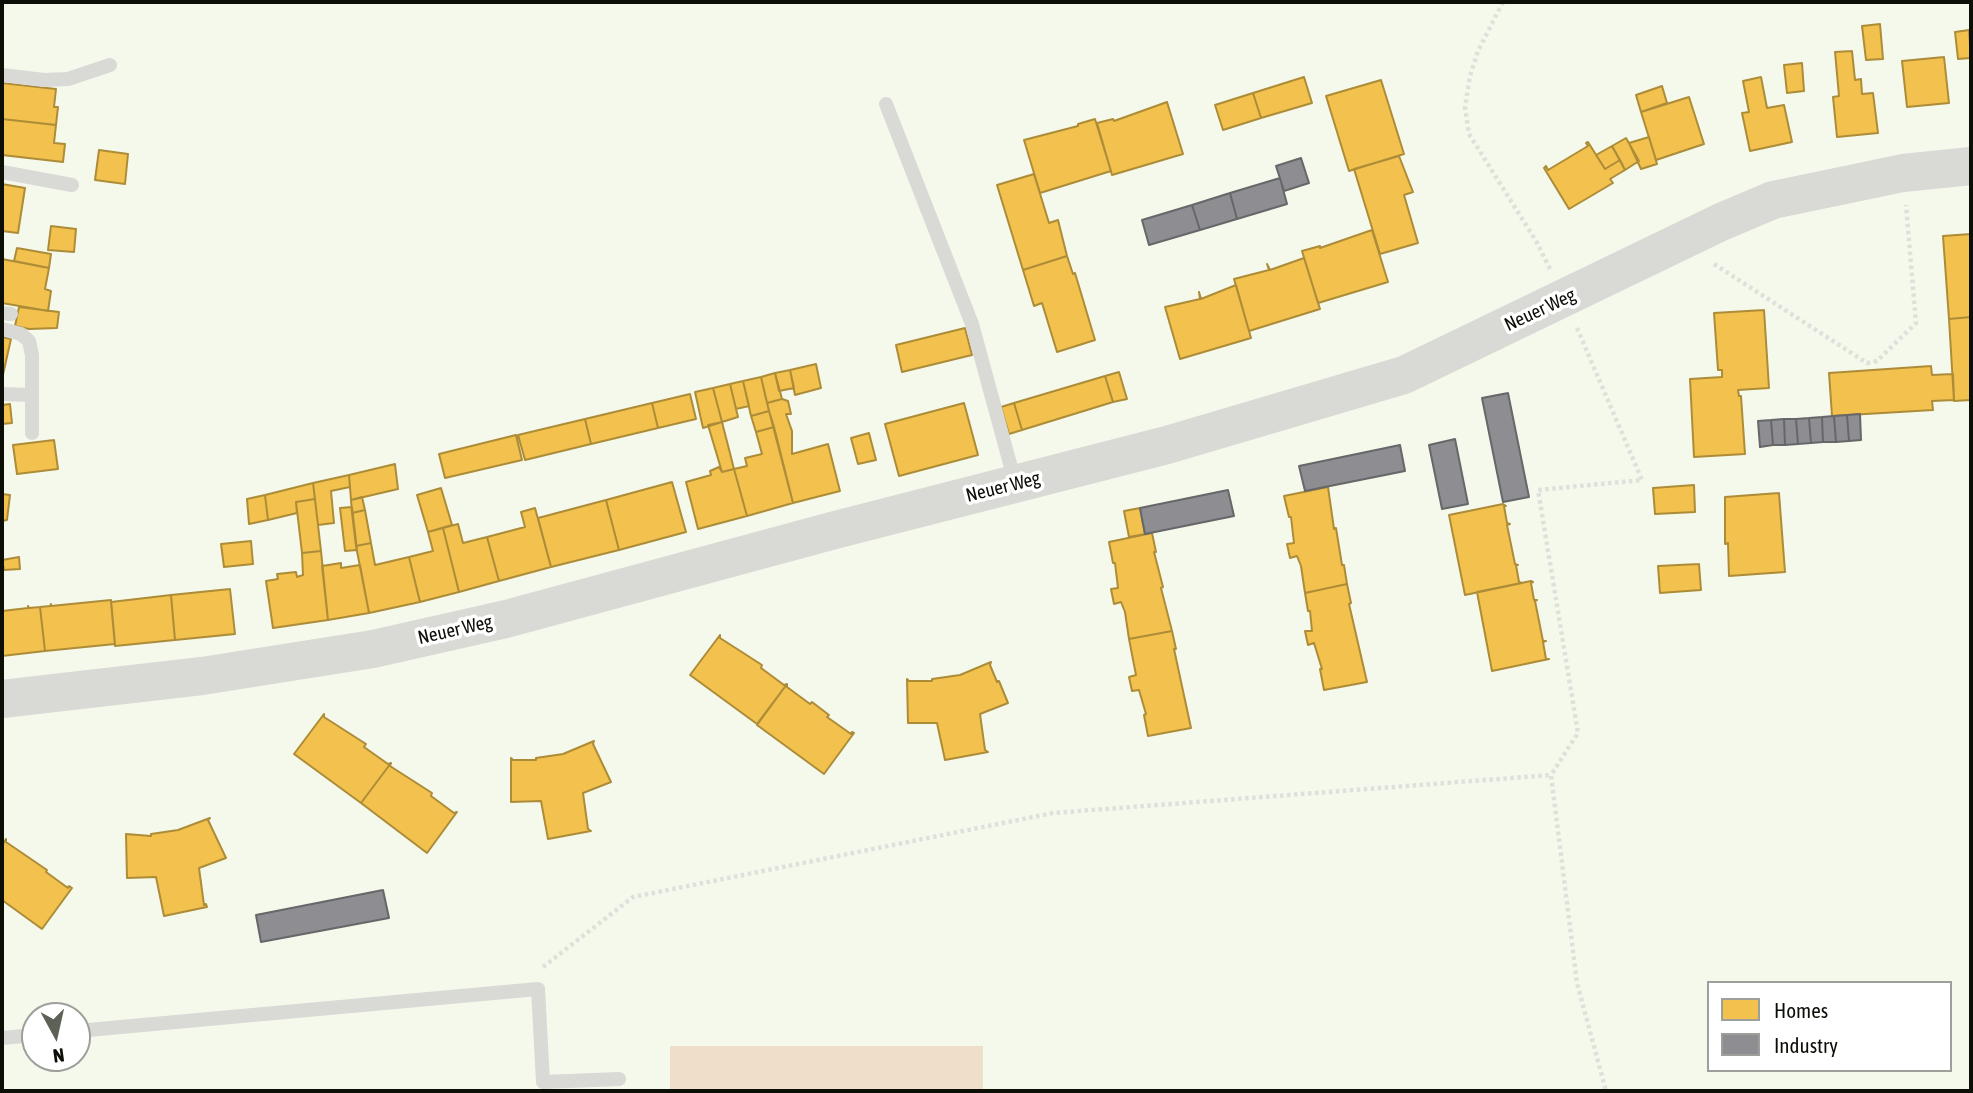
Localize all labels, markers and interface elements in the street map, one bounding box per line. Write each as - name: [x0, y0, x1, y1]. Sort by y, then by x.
- street label: Neuer Weg: [1501, 284, 1579, 336]
- street label: Neuer Weg: [963, 467, 1043, 507]
- street label: Neuer Weg: [415, 610, 495, 650]
- legend: [1707, 981, 1952, 1072]
- text: Homes: [1774, 998, 1828, 1022]
- north arrow: [21, 1002, 91, 1072]
- text: Industry: [1774, 1033, 1838, 1057]
- text: N: [52, 1044, 66, 1067]

